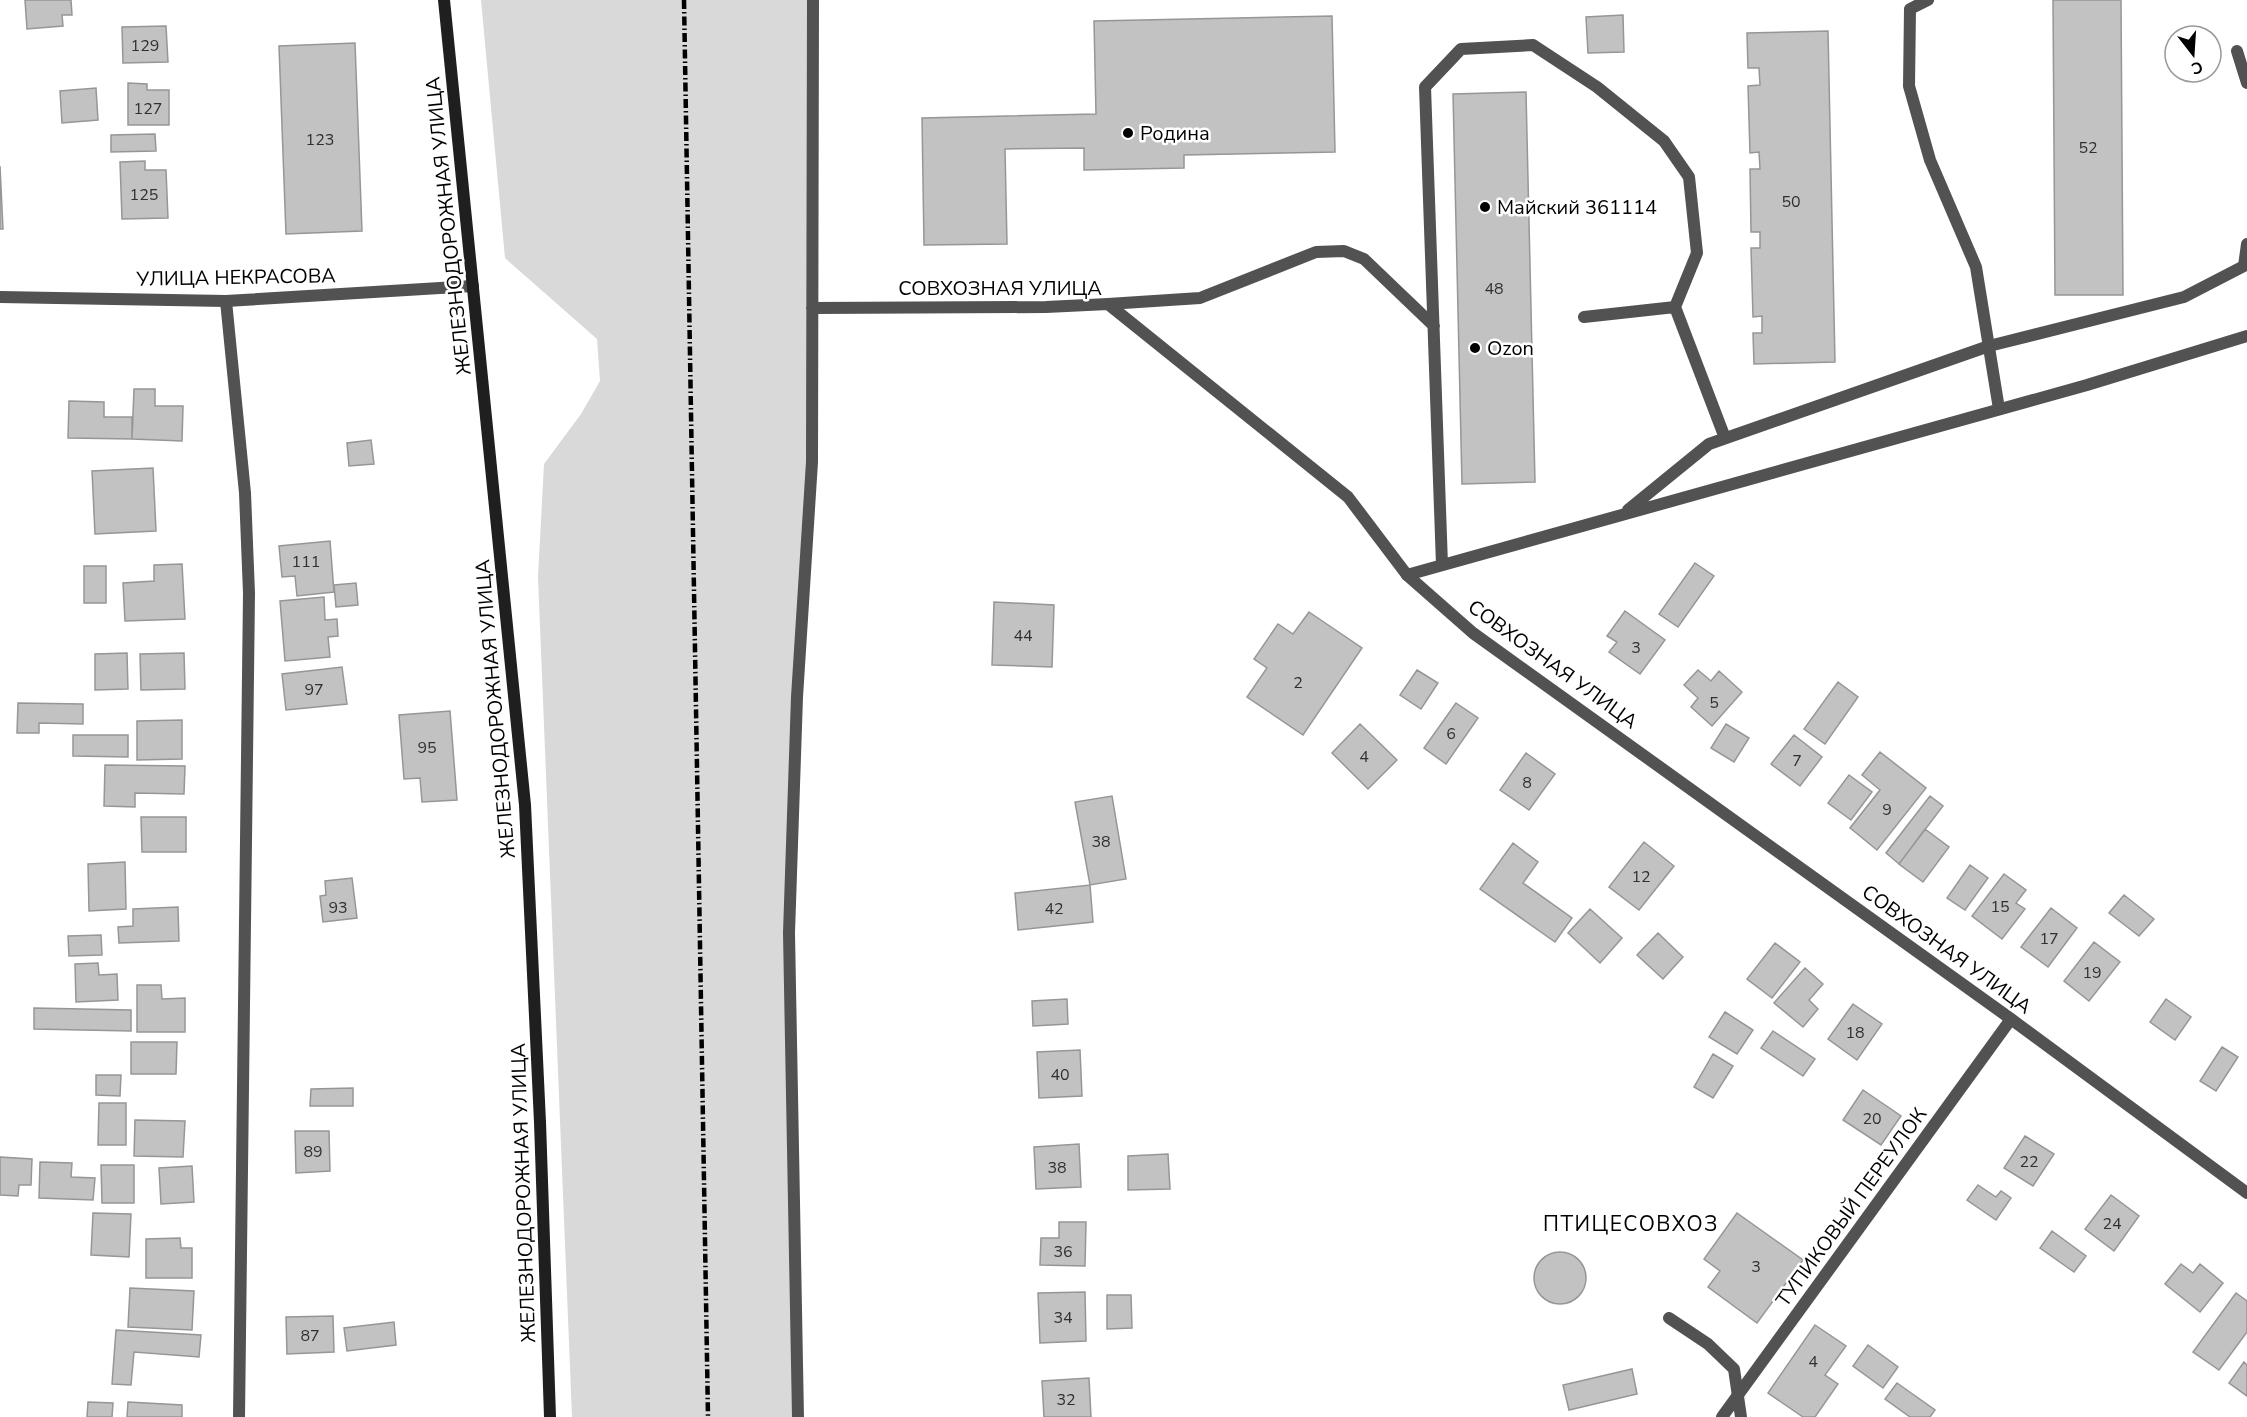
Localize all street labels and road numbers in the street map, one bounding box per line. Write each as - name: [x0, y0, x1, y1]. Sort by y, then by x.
- street label: ЖЕЛЕЗНОДОРОЖНАЯ УЛИЦА: [419, 75, 478, 376]
- street label: УЛИЦА НЕКРАСОВА: [135, 262, 336, 293]
- street label: СОВХОЗНАЯ УЛИЦА: [898, 275, 1102, 302]
- street label: ЖЕЛЕЗНОДОРОЖНАЯ УЛИЦА: [469, 558, 522, 859]
- street label: СОВХОЗНАЯ УЛИЦА: [1462, 594, 1643, 735]
- street label: СОВХОЗНАЯ УЛИЦА: [1856, 879, 2037, 1020]
- street label: ЖЕЛЕЗНОДОРОЖНАЯ УЛИЦА: [505, 1042, 542, 1343]
- street label: ТУПИКОВЫЙ ПЕРЕУЛОК: [1770, 1102, 1933, 1312]

